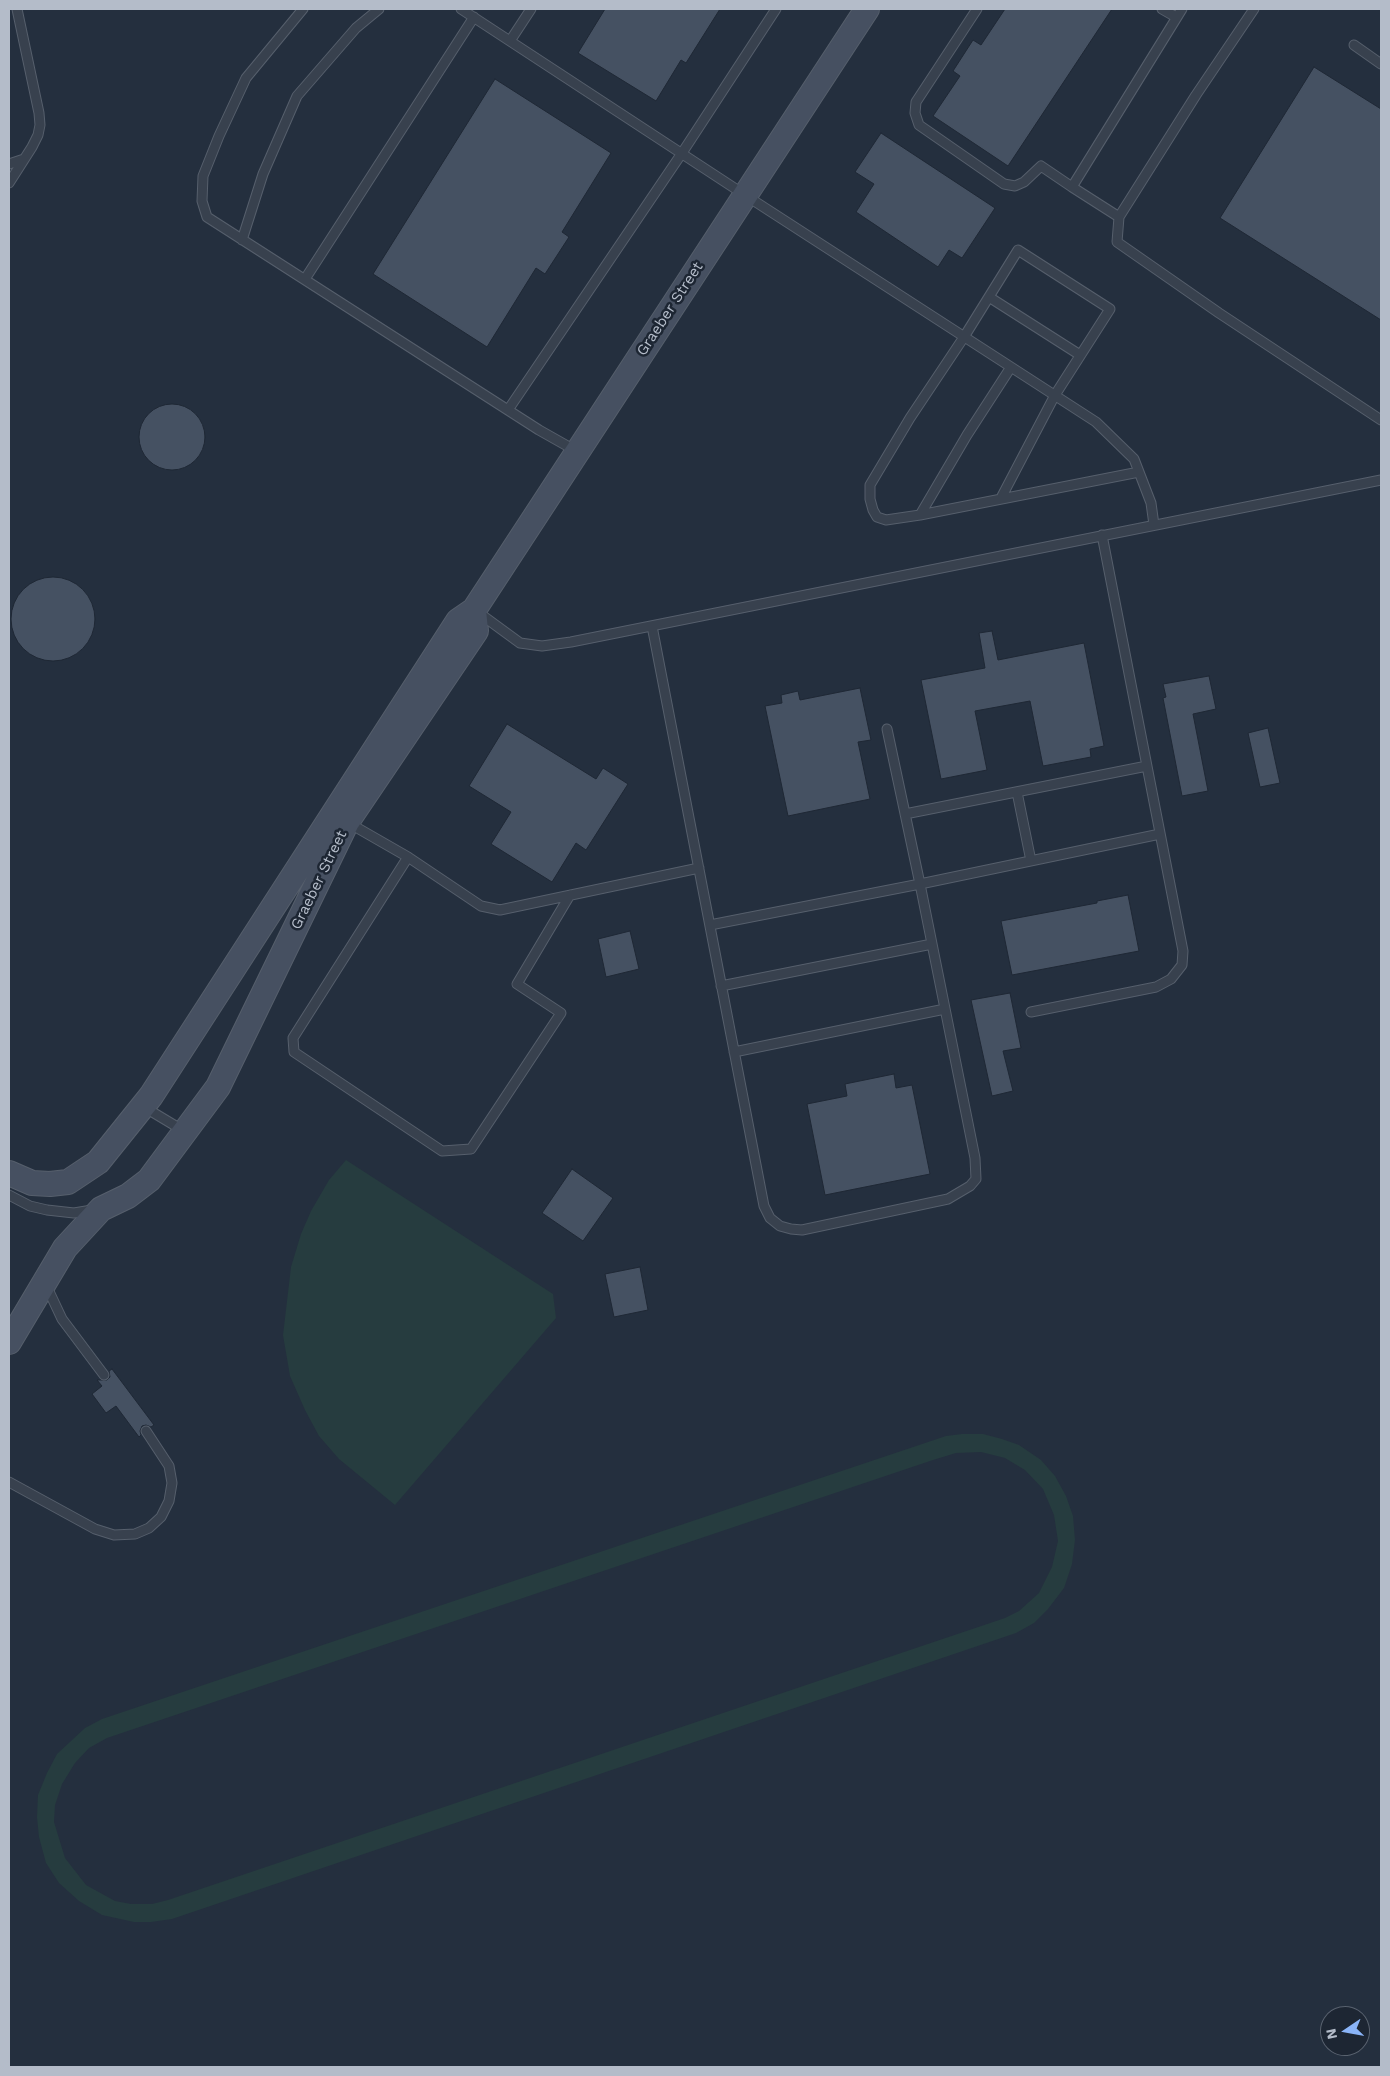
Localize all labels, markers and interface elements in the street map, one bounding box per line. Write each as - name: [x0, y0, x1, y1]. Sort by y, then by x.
- street label: Graeber Street: [633, 259, 707, 359]
- street label: Graeber Street: [287, 827, 351, 933]
- north arrow: [1320, 2006, 1370, 2056]
- text: N: [1322, 2027, 1340, 2041]

